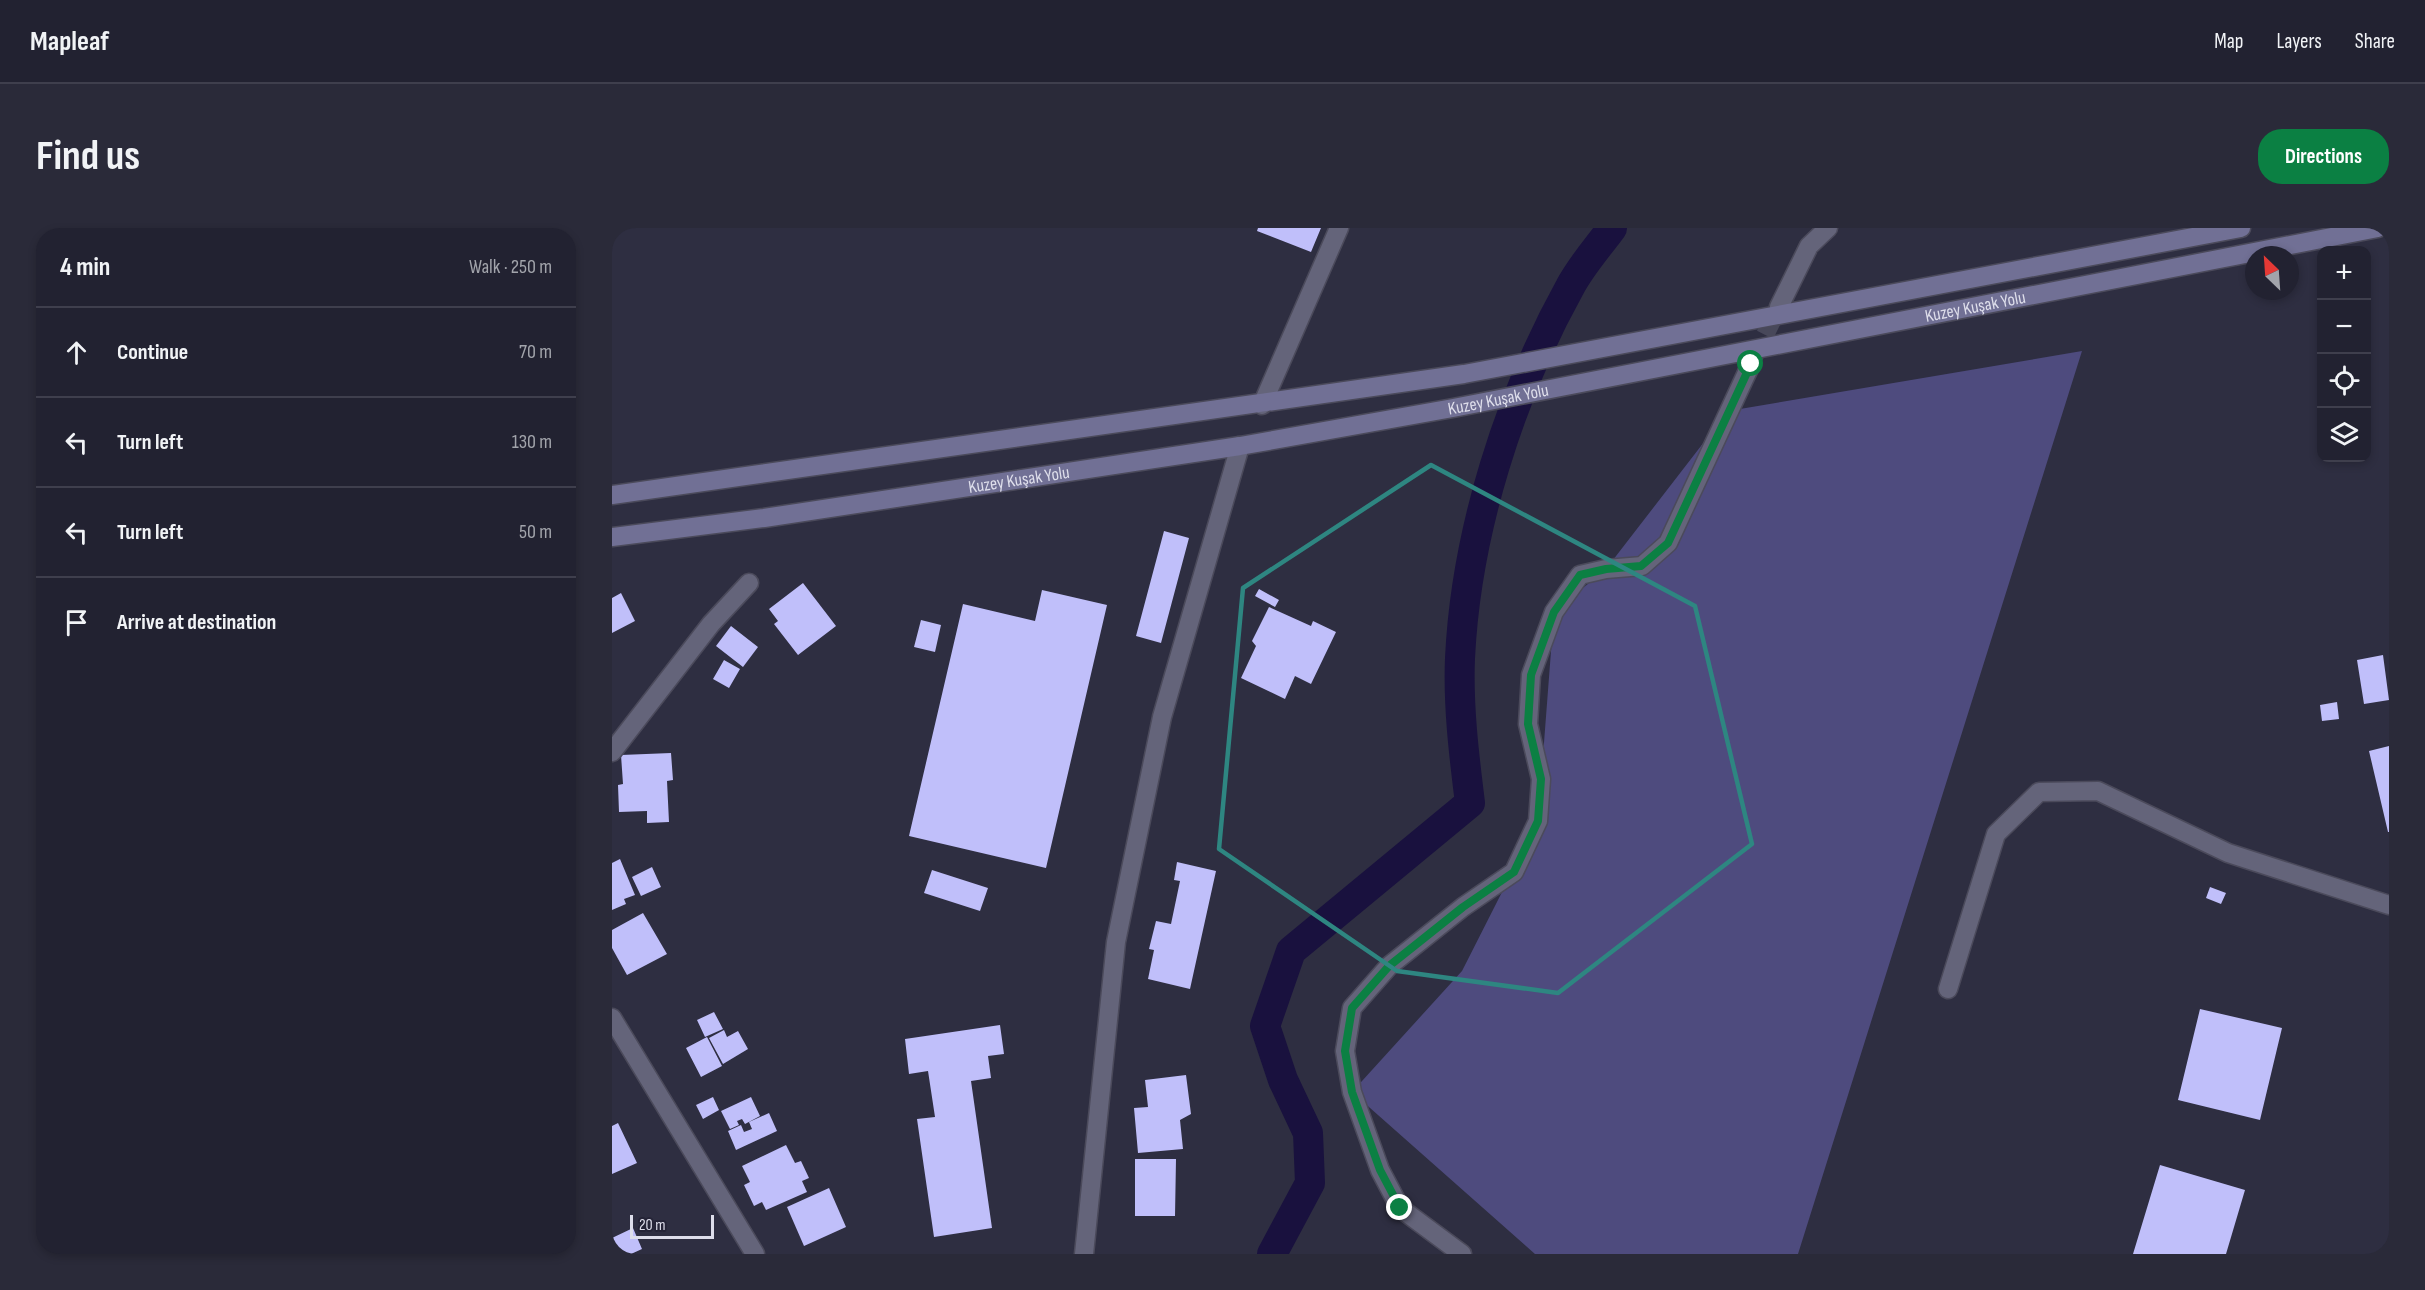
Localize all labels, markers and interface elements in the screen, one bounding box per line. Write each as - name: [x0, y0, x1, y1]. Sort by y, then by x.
- text: Mapleaf: [30, 25, 109, 58]
- text: Map: [2214, 29, 2243, 54]
- text: Layers: [2276, 29, 2322, 54]
- text: Share: [2355, 29, 2395, 54]
- button: Directions: [2258, 129, 2389, 184]
- text: Find us: [36, 131, 140, 182]
- north arrow: [2245, 246, 2299, 300]
- map controls: [2317, 246, 2371, 462]
- button: +: [2317, 246, 2371, 300]
- text: 4 min: [60, 252, 110, 283]
- text: Walk · 250 m: [469, 255, 552, 279]
- street label: Kuzey Kuşak Yolu: [1923, 287, 2027, 327]
- button: −: [2317, 300, 2371, 354]
- icon: ahead: [60, 336, 93, 369]
- text: Continue: [117, 339, 188, 366]
- text: 70 m: [519, 340, 552, 364]
- route start: [1737, 350, 1763, 376]
- button: locate: [2317, 354, 2371, 408]
- street label: Kuzey Kuşak Yolu: [1446, 380, 1550, 420]
- button: layers: [2317, 408, 2371, 462]
- icon: left: [60, 426, 93, 459]
- text: Turn left: [117, 429, 183, 456]
- text: 130 m: [512, 430, 552, 454]
- street label: Kuzey Kuşak Yolu: [967, 462, 1071, 498]
- icon: left: [60, 516, 93, 549]
- text: Turn left: [117, 519, 183, 546]
- text: 50 m: [519, 520, 552, 544]
- icon: arrive: [60, 606, 93, 639]
- text: Arrive at destination: [117, 609, 276, 636]
- route end: [1386, 1194, 1412, 1220]
- scale bar: [630, 1212, 714, 1240]
- text: 20 m: [639, 1216, 666, 1235]

